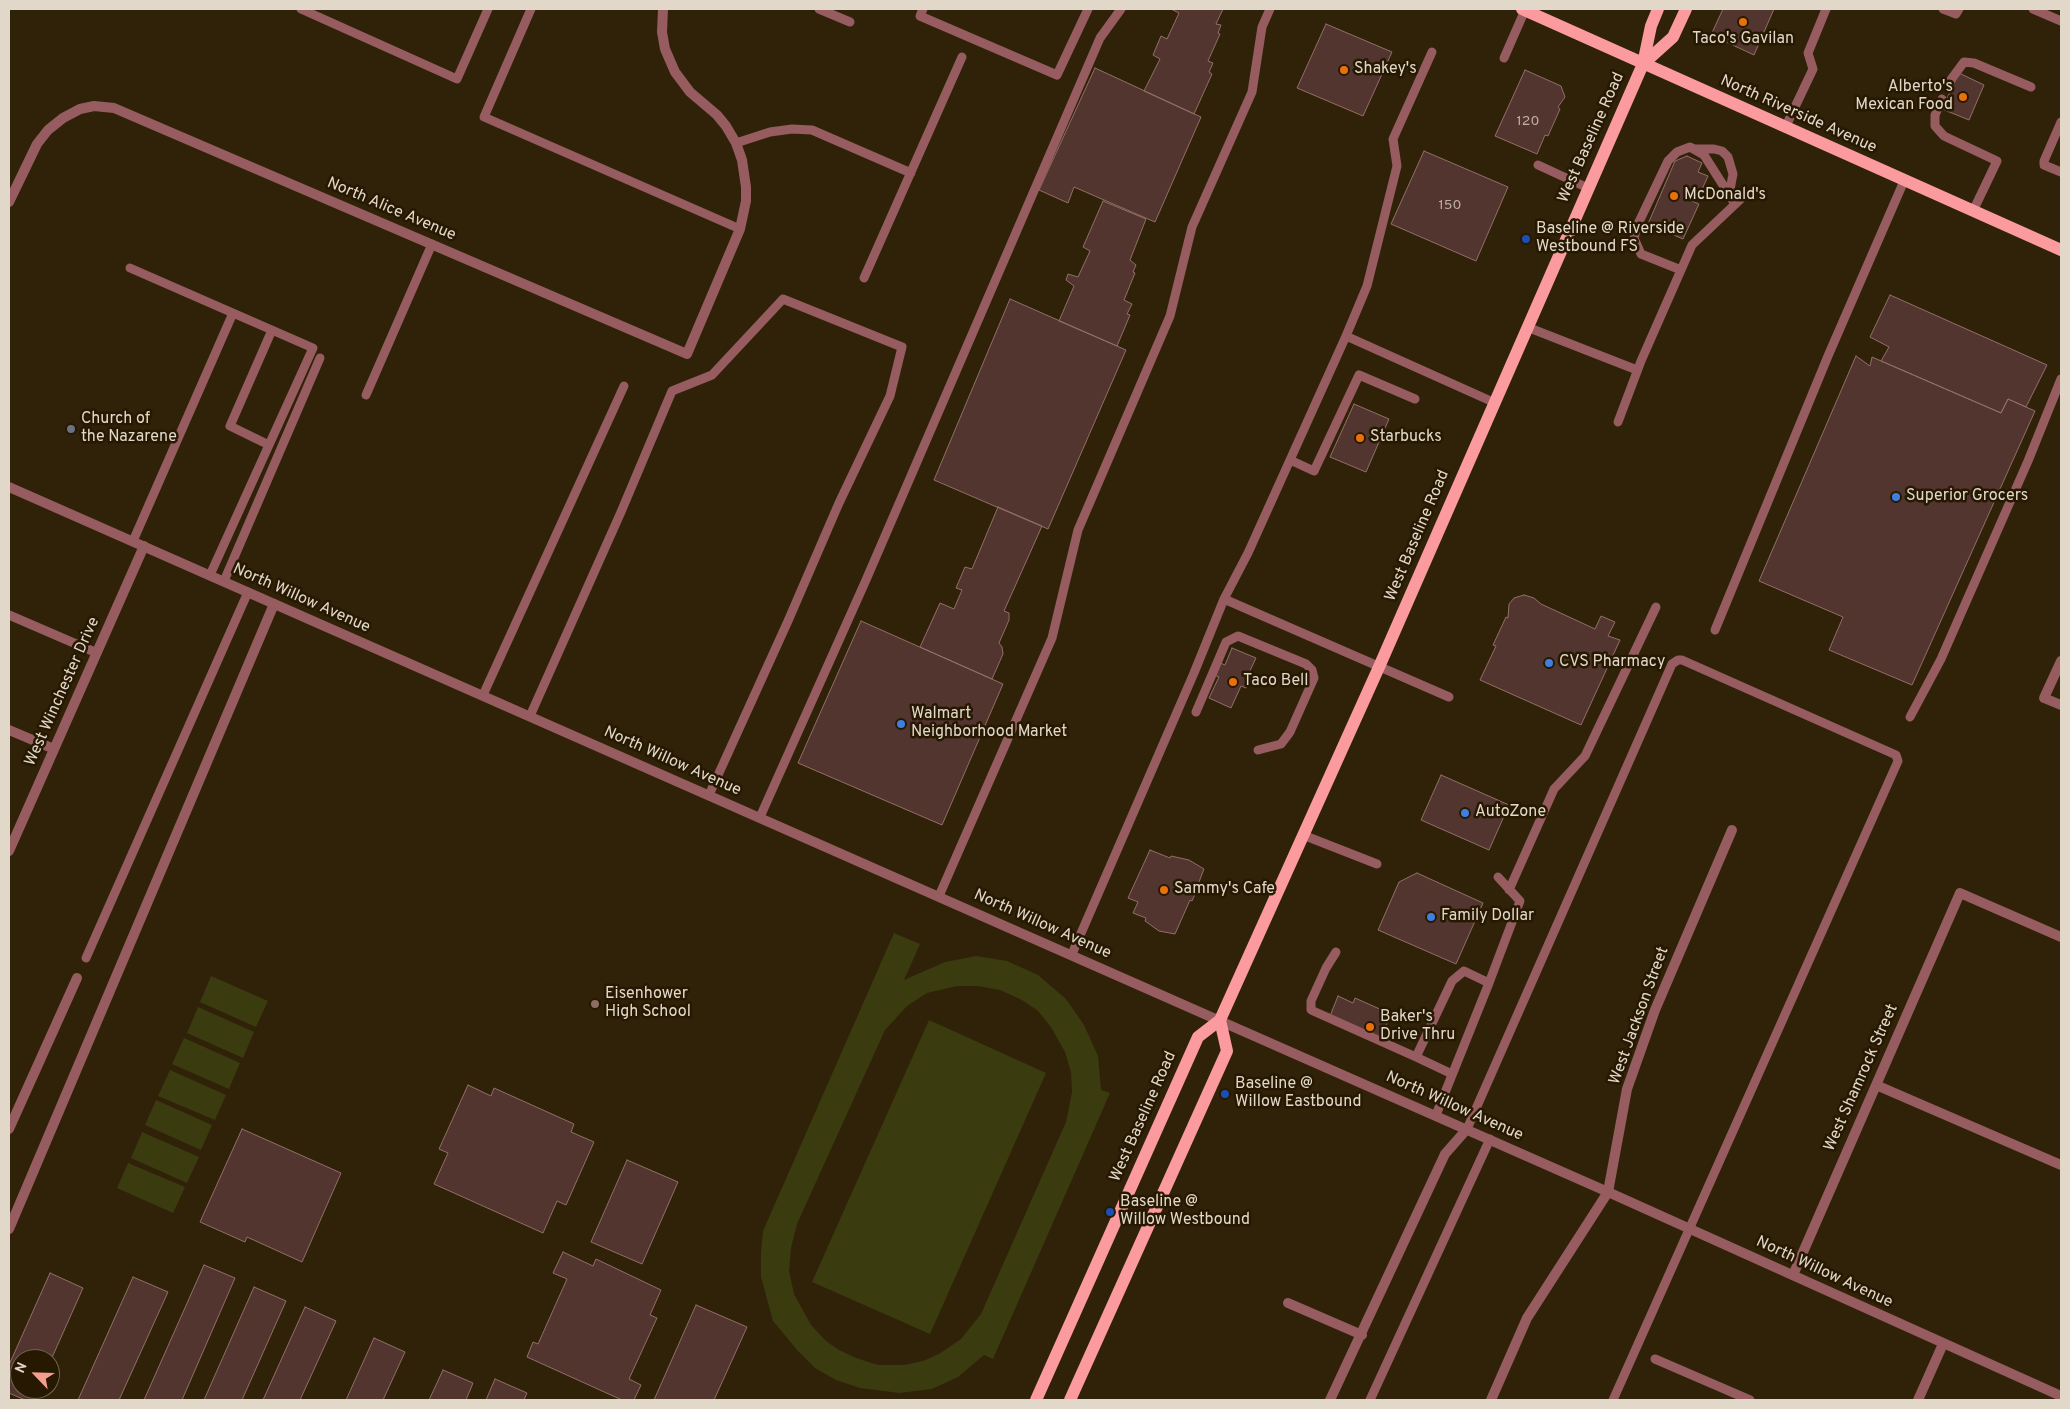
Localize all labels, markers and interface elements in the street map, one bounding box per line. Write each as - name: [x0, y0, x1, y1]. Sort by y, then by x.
- marker: Taco's Gavilan: [1737, 16, 1749, 28]
- place label: Taco's Gavilan: [1692, 30, 1794, 50]
- place label: Shakey's: [1354, 60, 1417, 80]
- marker: Shakey's: [1338, 64, 1350, 76]
- street label: West Baseline Road: [1555, 70, 1629, 206]
- street label: North Riverside Avenue: [1717, 72, 1879, 158]
- place label: Alberto's Mexican Food: [1855, 78, 1953, 116]
- marker: Alberto's Mexican Food: [1957, 91, 1969, 103]
- house number: 120: [1517, 114, 1539, 130]
- street label: North Alice Avenue: [324, 174, 458, 246]
- place label: McDonald's: [1684, 186, 1766, 206]
- marker: McDonald's: [1668, 190, 1680, 202]
- house number: 150: [1439, 198, 1461, 214]
- place label: Baseline @ Riverside Westbound FS: [1536, 220, 1684, 258]
- marker: Baseline @ Riverside Westbound FS: [1520, 233, 1532, 245]
- place label: Church of the Nazarene: [81, 410, 177, 448]
- marker: Church of the Nazarene: [65, 423, 77, 435]
- place label: Starbucks: [1370, 428, 1442, 448]
- marker: Starbucks: [1354, 432, 1366, 444]
- street label: West Baseline Road: [1382, 468, 1454, 604]
- place label: Superior Grocers: [1906, 487, 2028, 507]
- marker: Superior Grocers: [1890, 491, 1902, 503]
- street label: North Willow Avenue: [229, 560, 373, 638]
- street label: West Winchester Drive: [21, 615, 105, 769]
- place label: CVS Pharmacy: [1559, 653, 1665, 673]
- marker: CVS Pharmacy: [1543, 657, 1555, 669]
- place label: Taco Bell: [1243, 672, 1308, 692]
- marker: Taco Bell: [1227, 676, 1239, 688]
- place label: Walmart Neighborhood Market: [911, 705, 1067, 743]
- marker: Walmart Neighborhood Market: [895, 718, 907, 730]
- street label: North Willow Avenue: [600, 723, 744, 801]
- place label: AutoZone: [1475, 803, 1546, 823]
- marker: AutoZone: [1459, 807, 1471, 819]
- place label: Sammy's Cafe: [1174, 880, 1275, 900]
- marker: Sammy's Cafe: [1158, 884, 1170, 896]
- street label: North Willow Avenue: [970, 886, 1114, 964]
- place label: Family Dollar: [1441, 907, 1534, 927]
- marker: Family Dollar: [1425, 911, 1437, 923]
- street label: West Jackson Street: [1606, 944, 1674, 1088]
- place label: Eisenhower High School: [605, 985, 691, 1023]
- marker: Eisenhower High School: [589, 998, 601, 1010]
- street label: West Shamrock Street: [1821, 1001, 1903, 1155]
- place label: Baker's Drive Thru: [1380, 1008, 1455, 1046]
- marker: Baker's Drive Thru: [1364, 1021, 1376, 1033]
- street label: West Baseline Road: [1107, 1049, 1181, 1185]
- street label: North Willow Avenue: [1382, 1068, 1526, 1146]
- place label: Baseline @ Willow Eastbound: [1235, 1075, 1361, 1113]
- marker: Baseline @ Willow Eastbound: [1219, 1088, 1231, 1100]
- place label: Baseline @ Willow Westbound: [1120, 1193, 1250, 1231]
- marker: Baseline @ Willow Westbound: [1104, 1206, 1116, 1218]
- street label: North Willow Avenue: [1753, 1233, 1895, 1313]
- north arrow: [10, 1349, 60, 1399]
- text: N: [12, 1360, 32, 1376]

